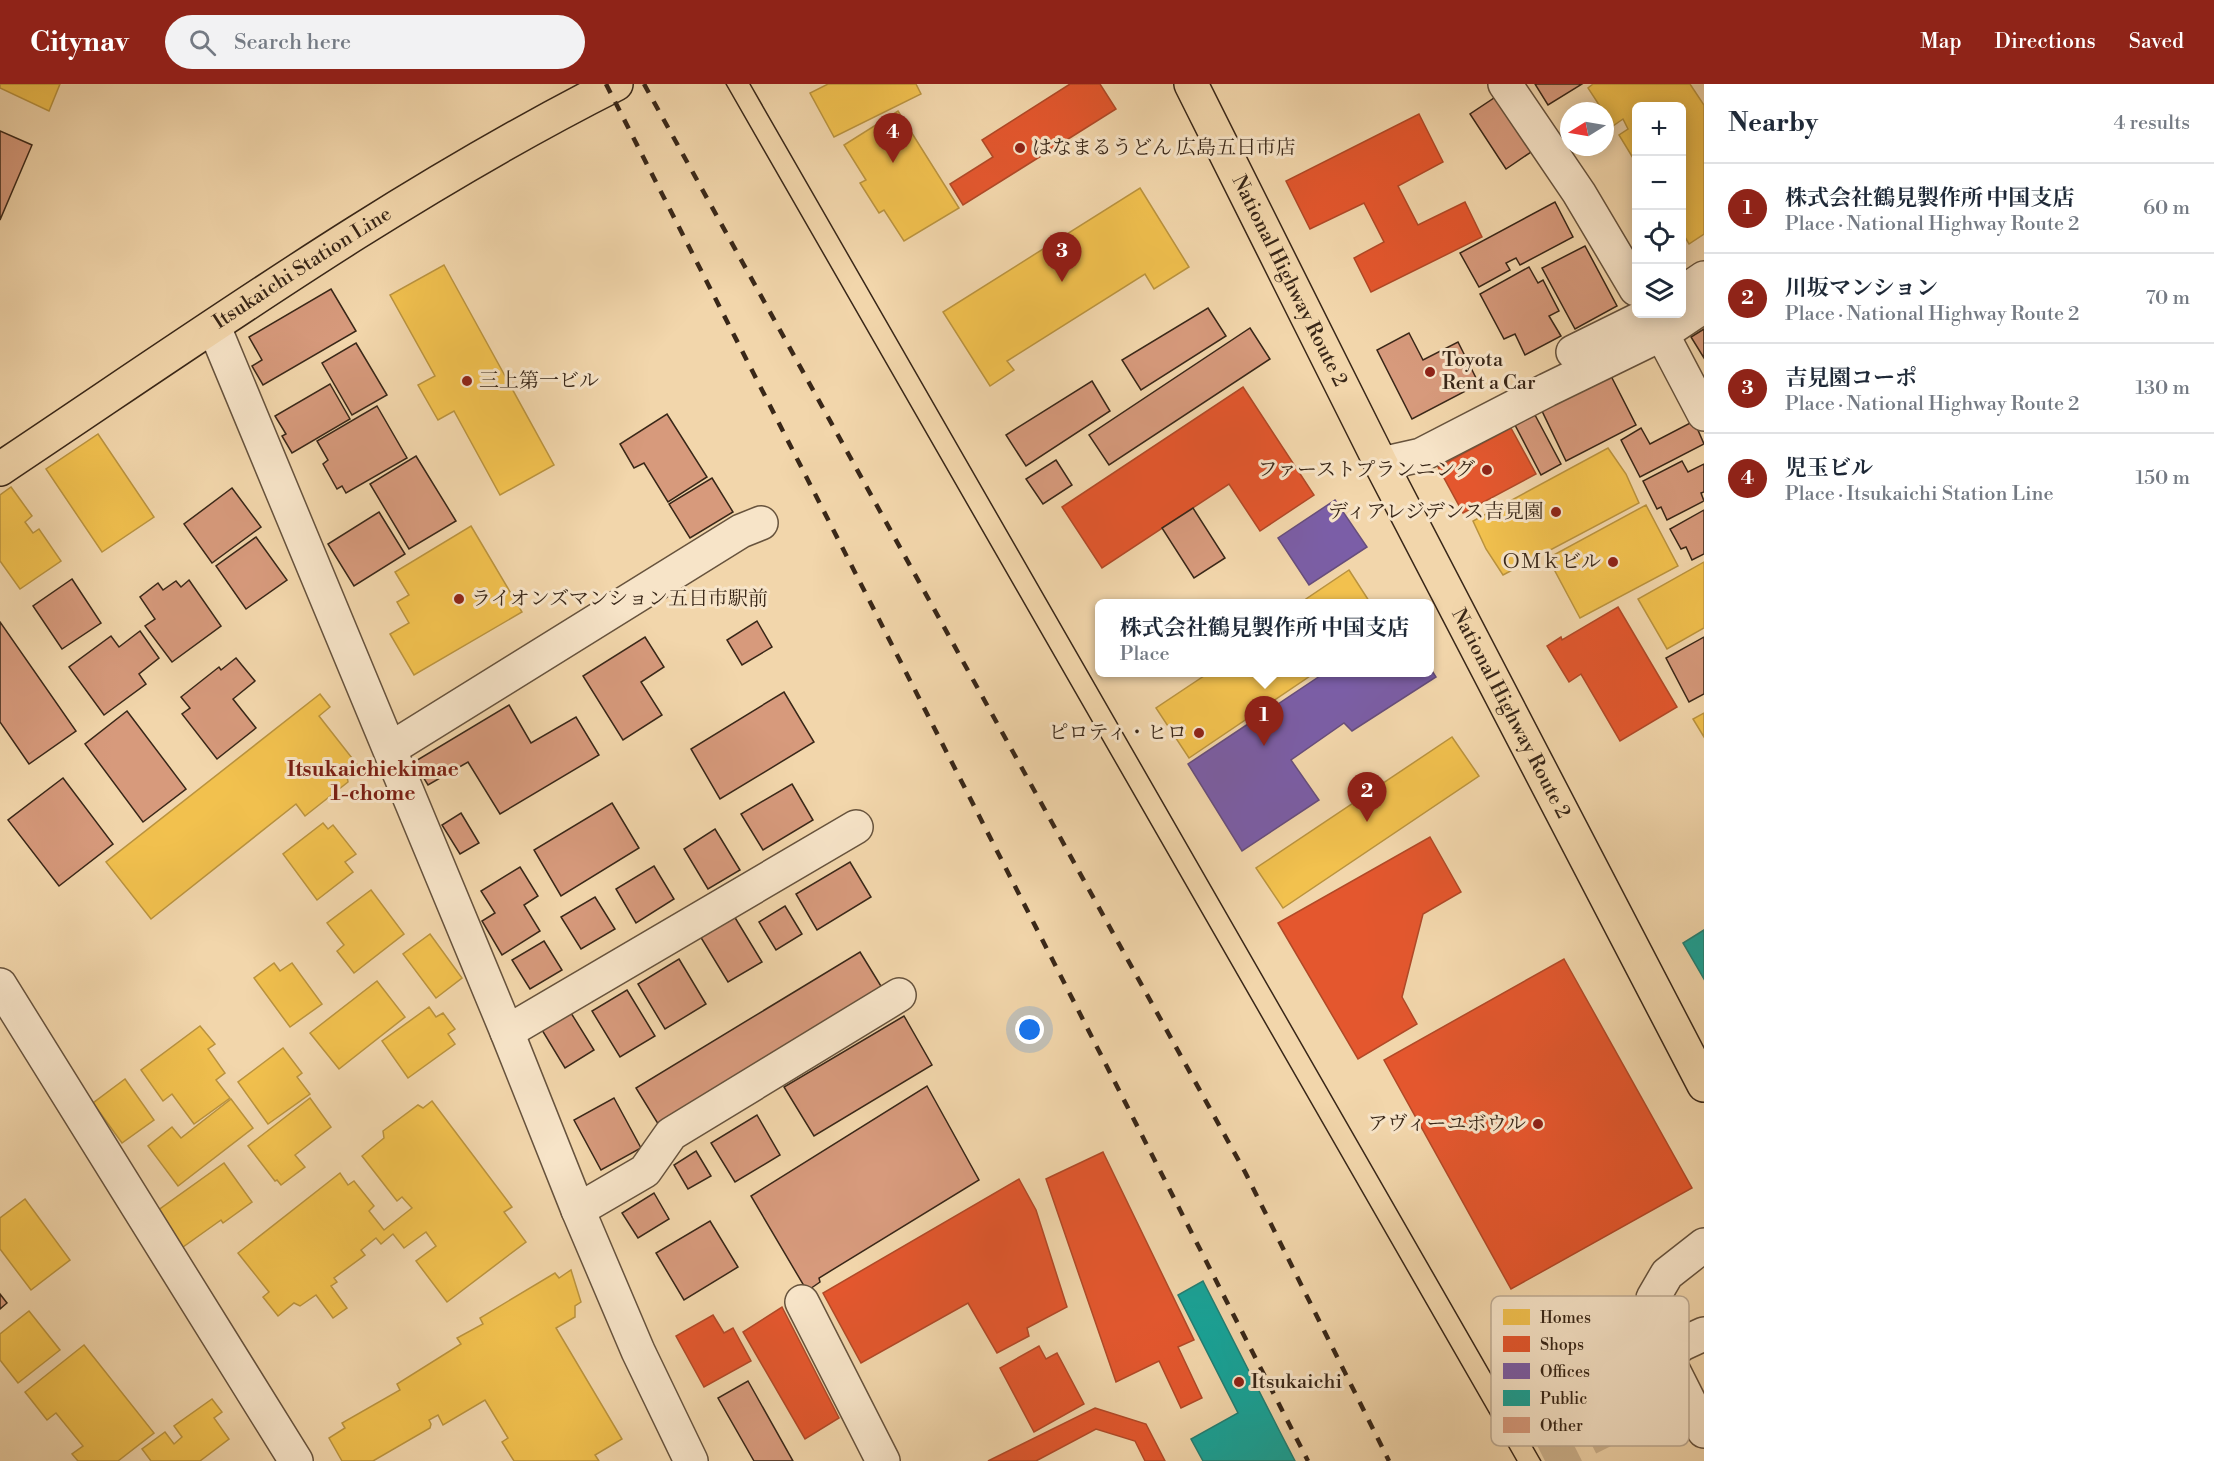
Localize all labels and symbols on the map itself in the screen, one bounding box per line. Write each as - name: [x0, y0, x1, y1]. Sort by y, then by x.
- north arrow: [1560, 102, 1614, 156]
- pin: 4: [874, 113, 912, 163]
- place label: はなまるうどん 広島五日市店: [1032, 136, 1296, 161]
- marker: はなまるうどん 広島五日市店: [1013, 141, 1027, 155]
- street label: National Highway Route 2: [1226, 171, 1353, 391]
- street label: Itsukaichi Station Line: [208, 201, 396, 335]
- pin: 3: [1042, 232, 1082, 282]
- place label: Toyota Rent a Car: [1442, 348, 1536, 396]
- marker: Toyota Rent a Car: [1423, 365, 1437, 379]
- place label: 三上第一ビル: [479, 369, 599, 394]
- marker: 三上第一ビル: [460, 374, 474, 388]
- place label: ファーストプランニング: [1257, 458, 1475, 483]
- marker: ファーストプランニング: [1480, 463, 1494, 477]
- place label: ディアレジデンス吉見園: [1328, 500, 1544, 525]
- marker: ディアレジデンス吉見園: [1549, 505, 1563, 519]
- place label: ＯＭｋビル: [1501, 550, 1601, 575]
- marker: ＯＭｋビル: [1606, 555, 1620, 569]
- place label: ライオンズマンション五日市駅前: [471, 587, 768, 612]
- marker: ライオンズマンション五日市駅前: [452, 592, 466, 606]
- street label: National Highway Route 2: [1446, 604, 1576, 823]
- pin: 1: [1244, 696, 1284, 746]
- place label: ピロティ・ヒロ: [1049, 721, 1187, 746]
- marker: ピロティ・ヒロ: [1192, 726, 1206, 740]
- district label: Itsukaichiekimae 1-chome: [287, 757, 459, 807]
- pin: 2: [1348, 772, 1386, 822]
- your location: [1015, 1015, 1044, 1044]
- place label: アヴィーユボウル: [1368, 1112, 1526, 1137]
- marker: アヴィーユボウル: [1531, 1117, 1545, 1131]
- legend: [1491, 1296, 1689, 1446]
- text: Homes: [1540, 1308, 1591, 1328]
- text: Shops: [1540, 1335, 1584, 1355]
- text: Offices: [1540, 1362, 1590, 1382]
- place label: Itsukaichi: [1251, 1370, 1342, 1395]
- marker: Itsukaichi: [1232, 1375, 1246, 1389]
- text: Public: [1540, 1389, 1587, 1409]
- text: Other: [1540, 1416, 1583, 1436]

